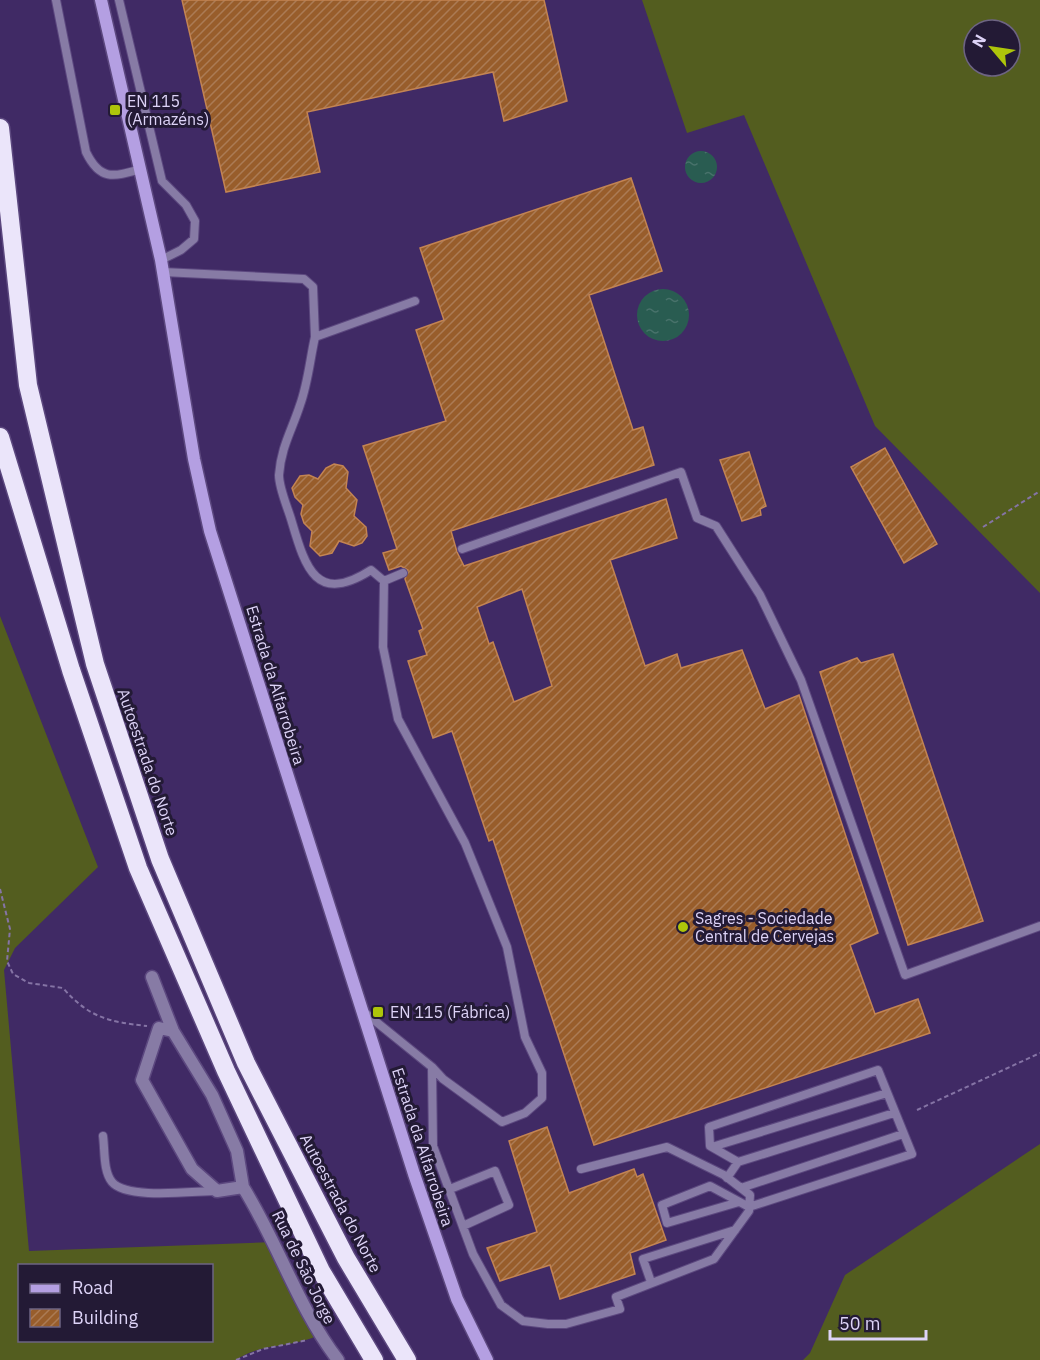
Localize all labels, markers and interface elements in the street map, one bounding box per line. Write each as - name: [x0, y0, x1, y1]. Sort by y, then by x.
- north arrow: [962, 18, 1022, 78]
- text: N: [967, 31, 990, 51]
- place label: EN 115 (Armazéns): [127, 91, 209, 129]
- marker: EN 115 (Armazéns): [108, 103, 122, 117]
- street label: Estrada da Alfarrobeira: [242, 603, 310, 768]
- street label: Autoestrada do Norte: [113, 686, 183, 838]
- place label: Sagres - Sociedade Central de Cervejas: [695, 908, 834, 946]
- marker: Sagres - Sociedade Central de Cervejas: [676, 920, 690, 934]
- place label: EN 115 (Fábrica): [390, 1002, 510, 1022]
- marker: EN 115 (Fábrica): [371, 1005, 385, 1019]
- street label: Estrada da Alfarrobeira: [388, 1065, 458, 1229]
- street label: Autoestrada do Norte: [296, 1130, 386, 1276]
- street label: Rua de São Jorge: [268, 1207, 340, 1327]
- legend: [18, 1264, 213, 1342]
- text: Road: [72, 1276, 113, 1299]
- scale bar: [830, 1303, 926, 1341]
- text: Building: [72, 1306, 139, 1329]
- text: 50 m: [839, 1312, 881, 1335]

